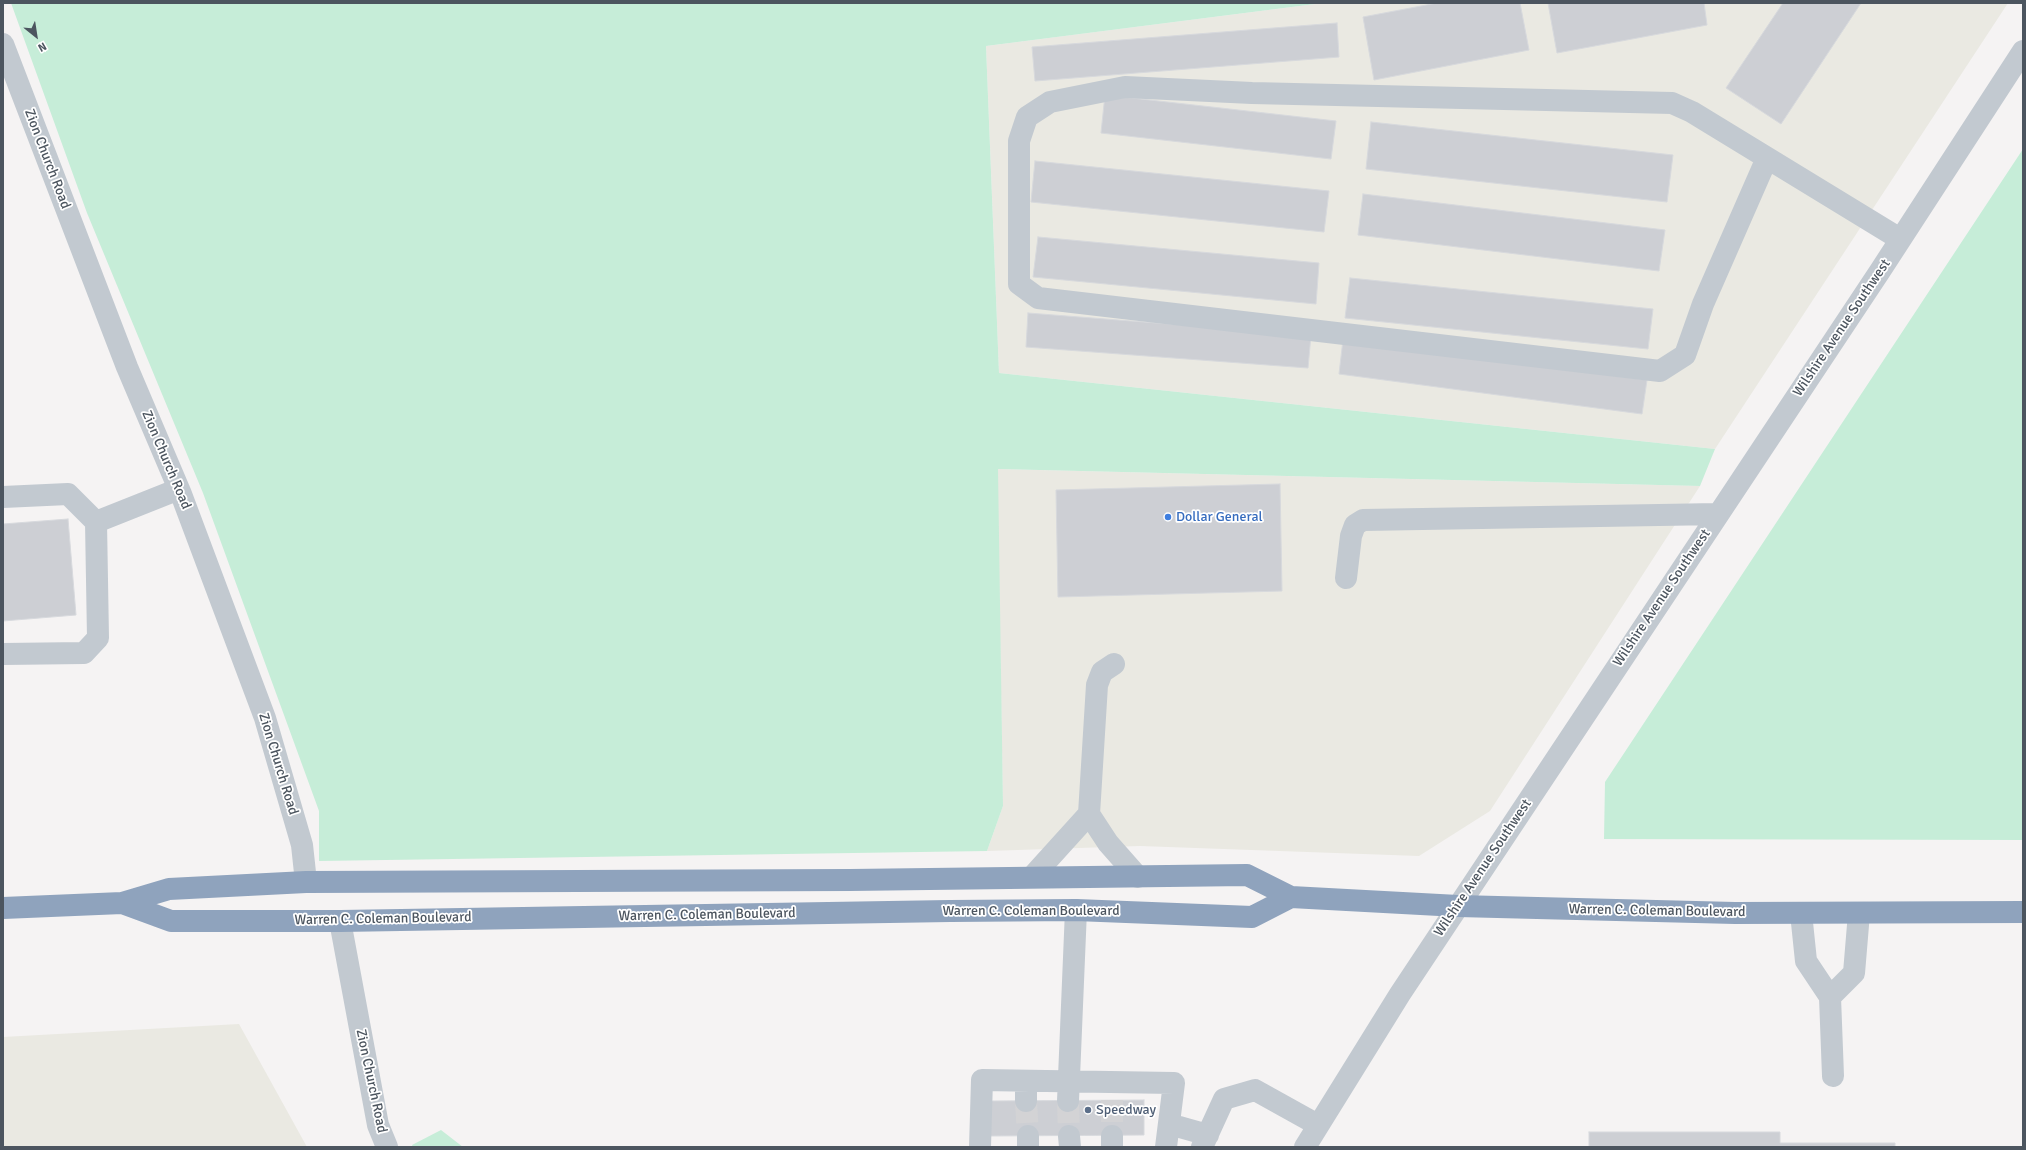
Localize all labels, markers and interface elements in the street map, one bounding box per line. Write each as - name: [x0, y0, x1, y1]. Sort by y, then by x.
- north arrow: [16, 16, 56, 56]
- text: N: [36, 39, 49, 54]
- street label: Zion Church Road: [20, 107, 74, 211]
- street label: Wilshire Avenue Southwest: [1790, 256, 1894, 400]
- street label: Zion Church Road: [138, 408, 194, 512]
- place label: Dollar General: [1176, 509, 1263, 525]
- marker: Dollar General: [1163, 512, 1173, 522]
- street label: Wilshire Avenue Southwest: [1610, 526, 1714, 670]
- street label: Zion Church Road: [255, 711, 301, 817]
- street label: Wilshire Avenue Southwest: [1431, 796, 1535, 940]
- street label: Warren C. Coleman Boulevard: [1568, 901, 1746, 921]
- street label: Warren C. Coleman Boulevard: [942, 903, 1120, 919]
- street label: Warren C. Coleman Boulevard: [618, 905, 796, 925]
- street label: Warren C. Coleman Boulevard: [294, 909, 472, 929]
- street label: Zion Church Road: [352, 1028, 390, 1134]
- place label: Speedway: [1096, 1102, 1156, 1118]
- marker: Speedway: [1083, 1105, 1093, 1115]

